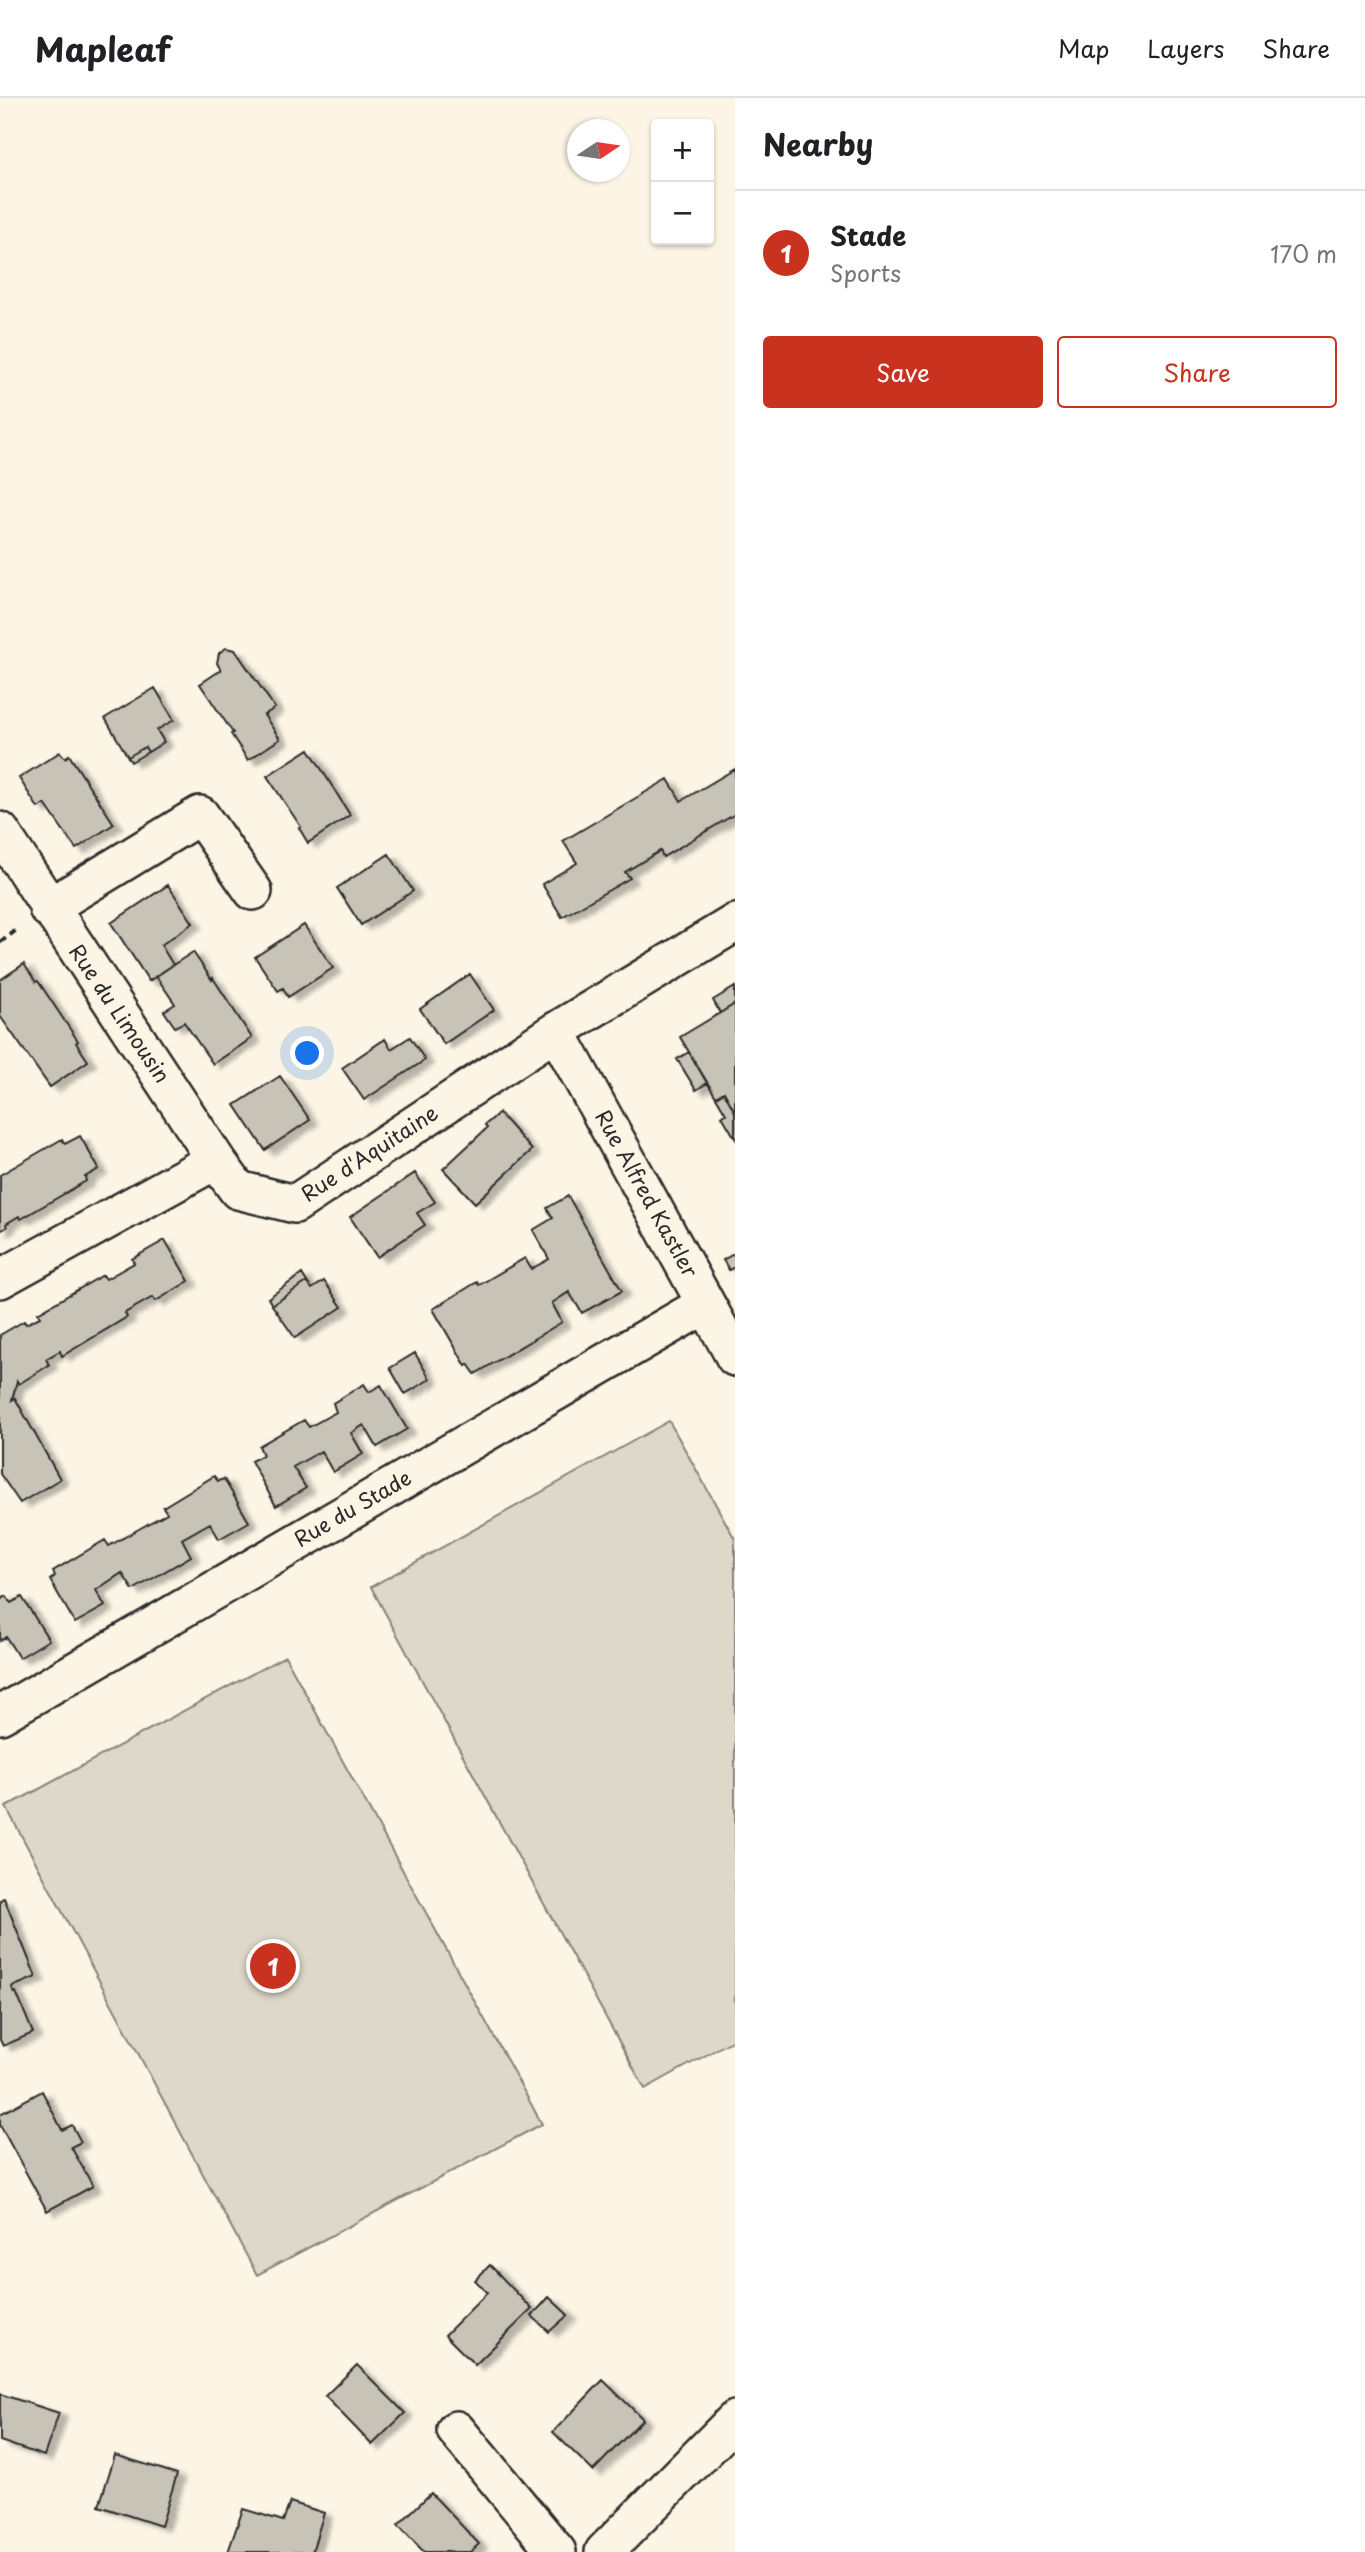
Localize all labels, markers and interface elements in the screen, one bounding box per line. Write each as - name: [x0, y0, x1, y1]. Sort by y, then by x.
- text: Mapleaf: [35, 23, 171, 73]
- text: Map: [1058, 30, 1109, 66]
- text: Layers: [1147, 30, 1224, 66]
- text: Share: [1262, 30, 1330, 66]
- north arrow: [567, 119, 630, 182]
- map controls: [651, 119, 714, 245]
- button: +: [651, 119, 714, 182]
- text: Nearby: [763, 121, 873, 166]
- button: −: [651, 182, 714, 245]
- text: Stade: [830, 216, 906, 255]
- text: 1: [781, 236, 792, 271]
- text: 170 m: [1270, 236, 1337, 271]
- text: Sports: [830, 255, 901, 290]
- button: Save: [763, 336, 1043, 408]
- button: Share: [1057, 336, 1337, 408]
- street label: Rue du Limousin: [62, 937, 179, 1089]
- your location: [290, 1036, 324, 1070]
- street label: Rue d'Aquitaine: [294, 1096, 444, 1209]
- street label: Rue Alfred Kastler: [588, 1103, 707, 1283]
- street label: Rue du Stade: [287, 1461, 417, 1554]
- pin: 1: [250, 1940, 296, 1992]

